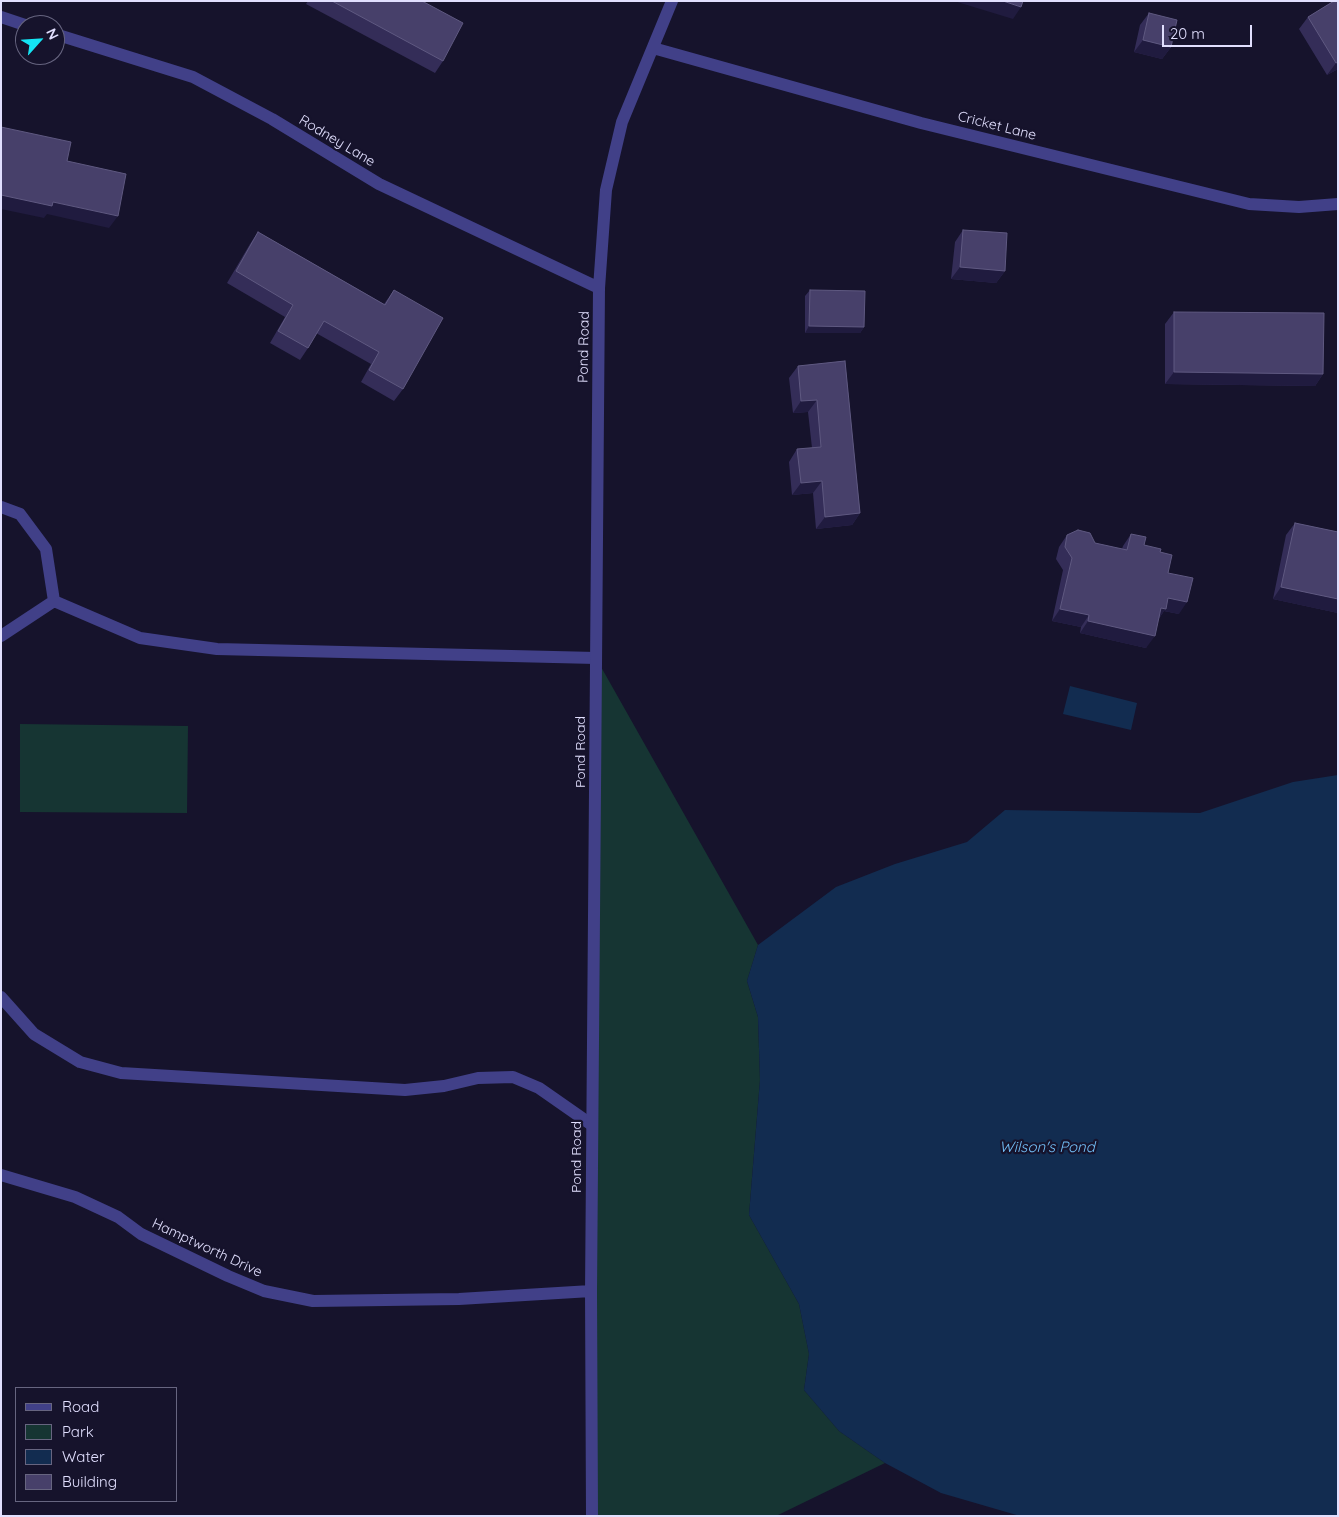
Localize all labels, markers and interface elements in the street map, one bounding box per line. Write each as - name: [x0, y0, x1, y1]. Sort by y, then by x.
- north arrow: [15, 15, 65, 65]
- scale bar: [1164, 15, 1254, 47]
- text: 20 m: [1170, 24, 1205, 43]
- text: N: [42, 25, 63, 42]
- street label: Cricket Lane: [956, 108, 1038, 144]
- street label: Rodney Lane: [296, 112, 378, 170]
- street label: Pond Road: [575, 311, 593, 383]
- street label: Pond Road: [573, 716, 589, 788]
- street label: Pond Road: [569, 1121, 585, 1193]
- water label: Wilson's Pond: [999, 1138, 1095, 1156]
- street label: Hamptworth Drive: [149, 1215, 265, 1281]
- legend: [15, 1387, 178, 1502]
- text: Road: [62, 1397, 99, 1416]
- text: Park: [62, 1422, 94, 1441]
- text: Water: [62, 1447, 105, 1466]
- text: Building: [62, 1472, 117, 1491]

